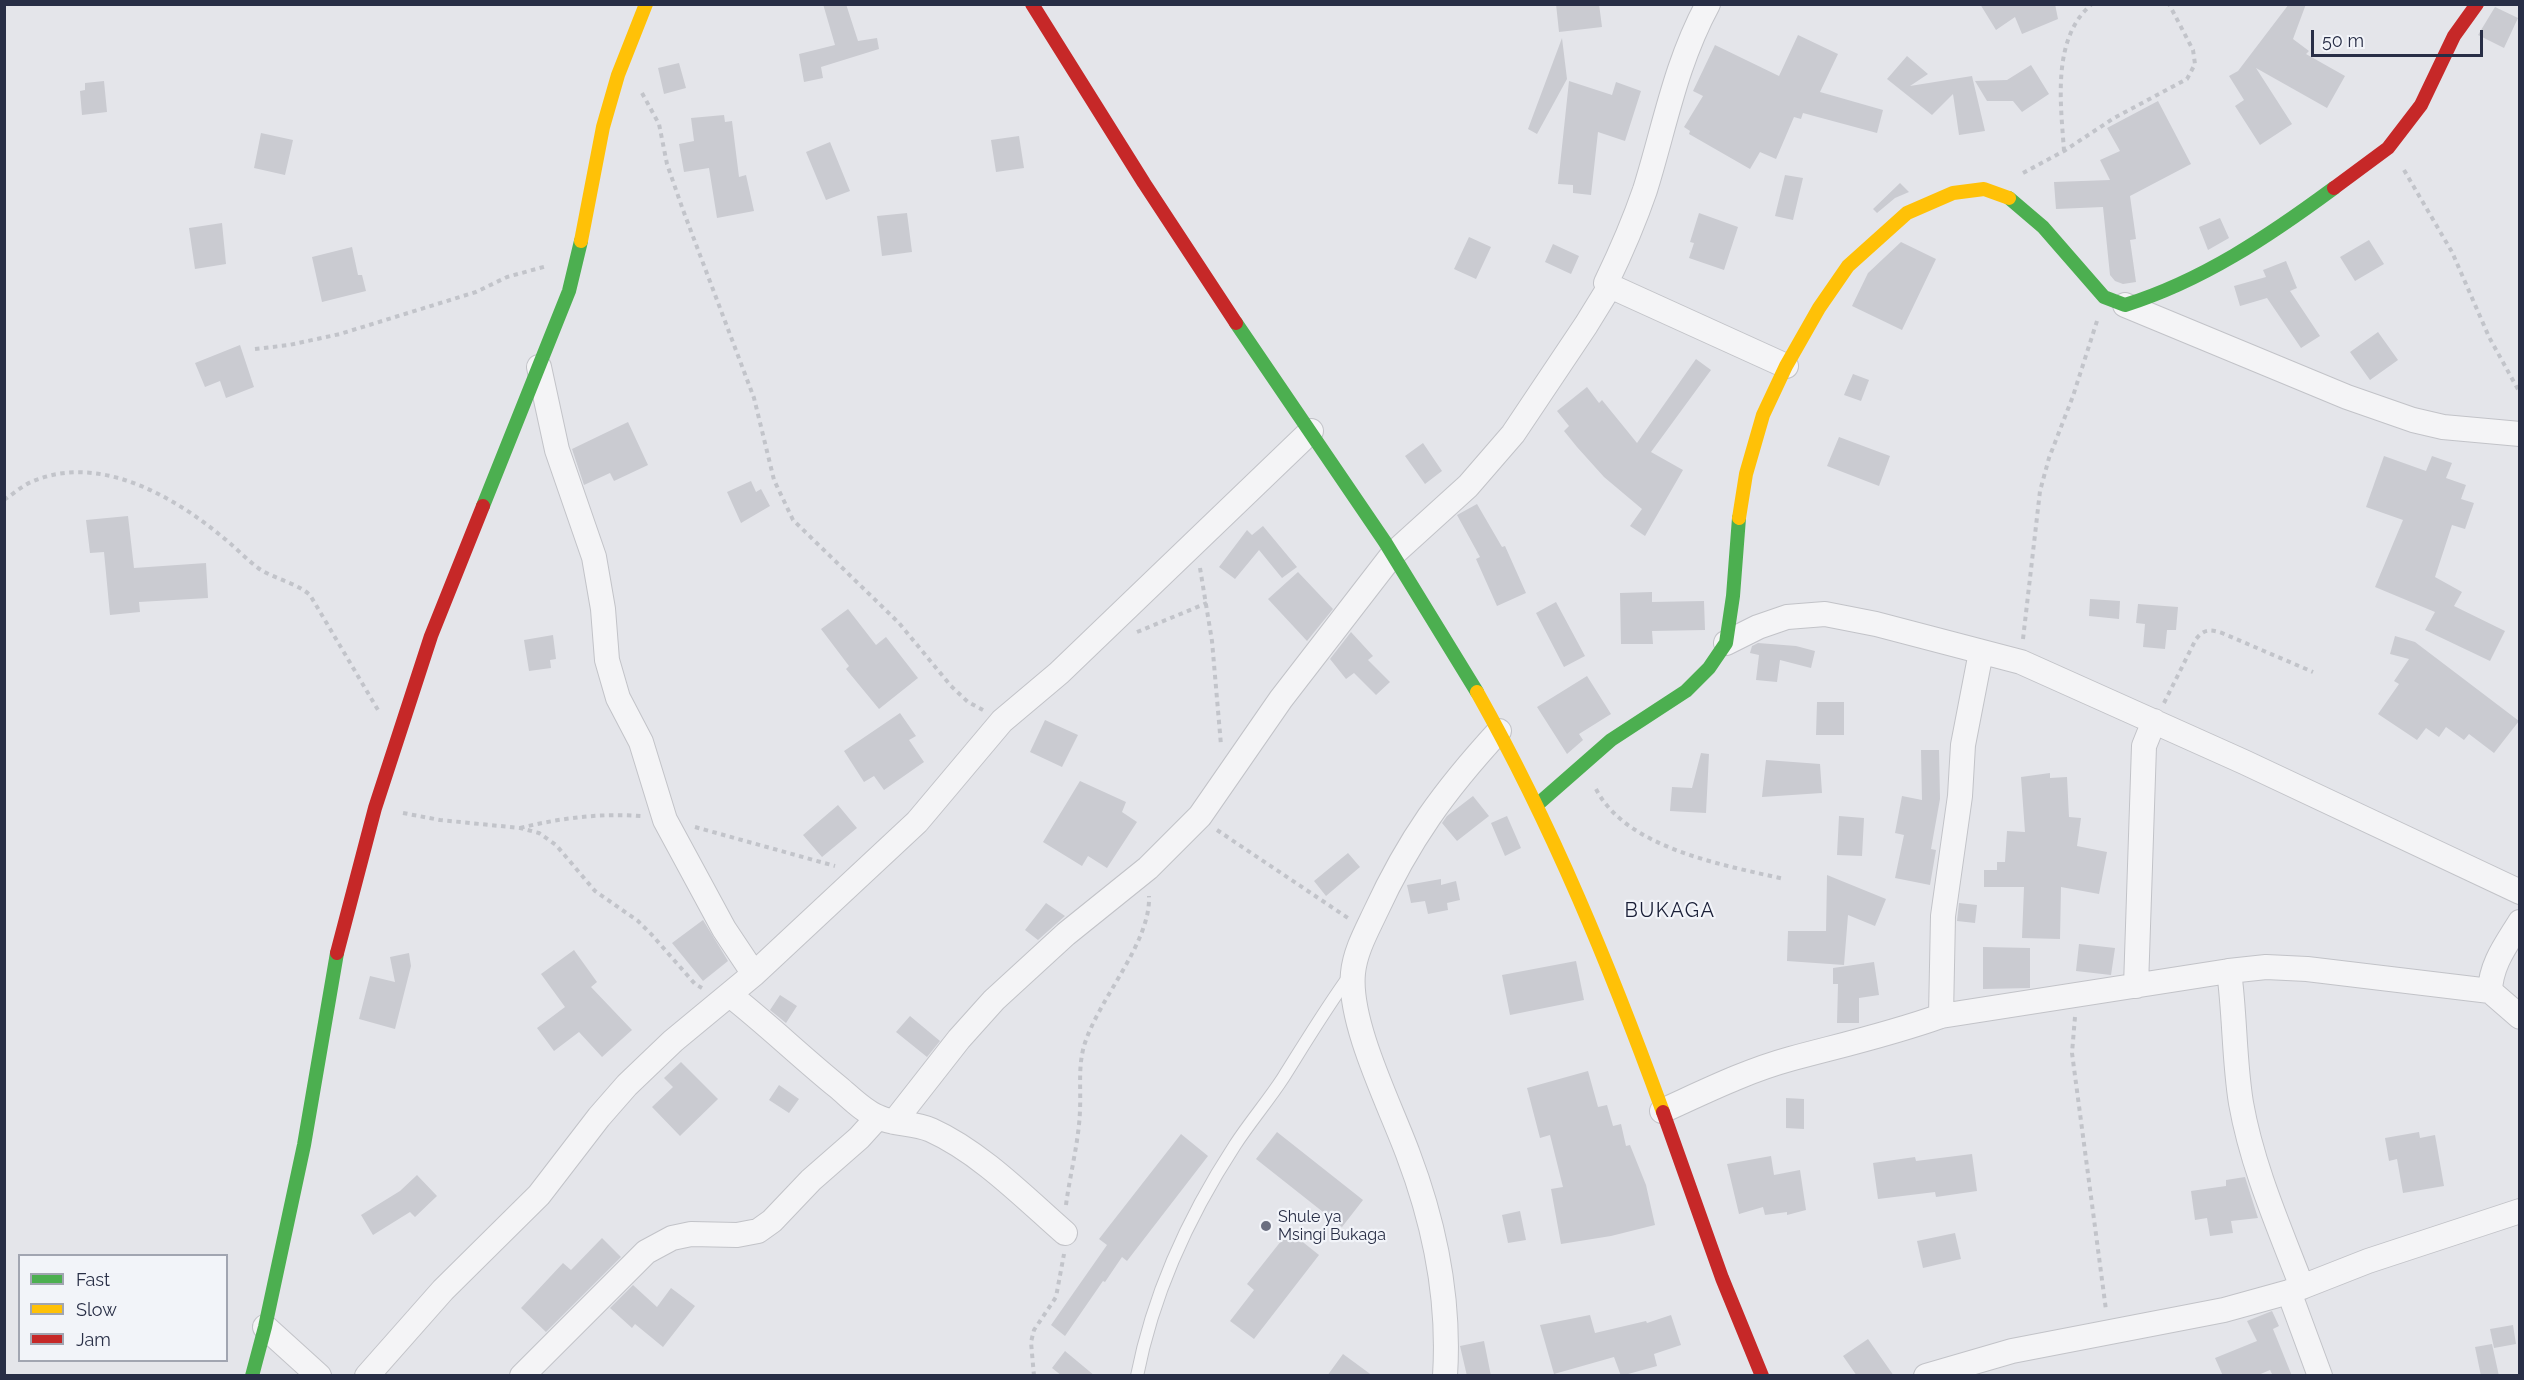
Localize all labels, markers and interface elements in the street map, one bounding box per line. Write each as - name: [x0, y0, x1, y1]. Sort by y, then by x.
- scale bar: [2314, 18, 2486, 56]
- text: 50 m: [2322, 30, 2364, 51]
- district label: BUKAGA: [1624, 899, 1716, 923]
- place label: Shule ya Msingi Bukaga: [1278, 1207, 1386, 1245]
- marker: Shule ya Msingi Bukaga: [1259, 1219, 1273, 1233]
- legend: [18, 1254, 228, 1362]
- text: Fast: [76, 1269, 110, 1290]
- text: Slow: [76, 1299, 117, 1320]
- text: Jam: [76, 1329, 111, 1350]

